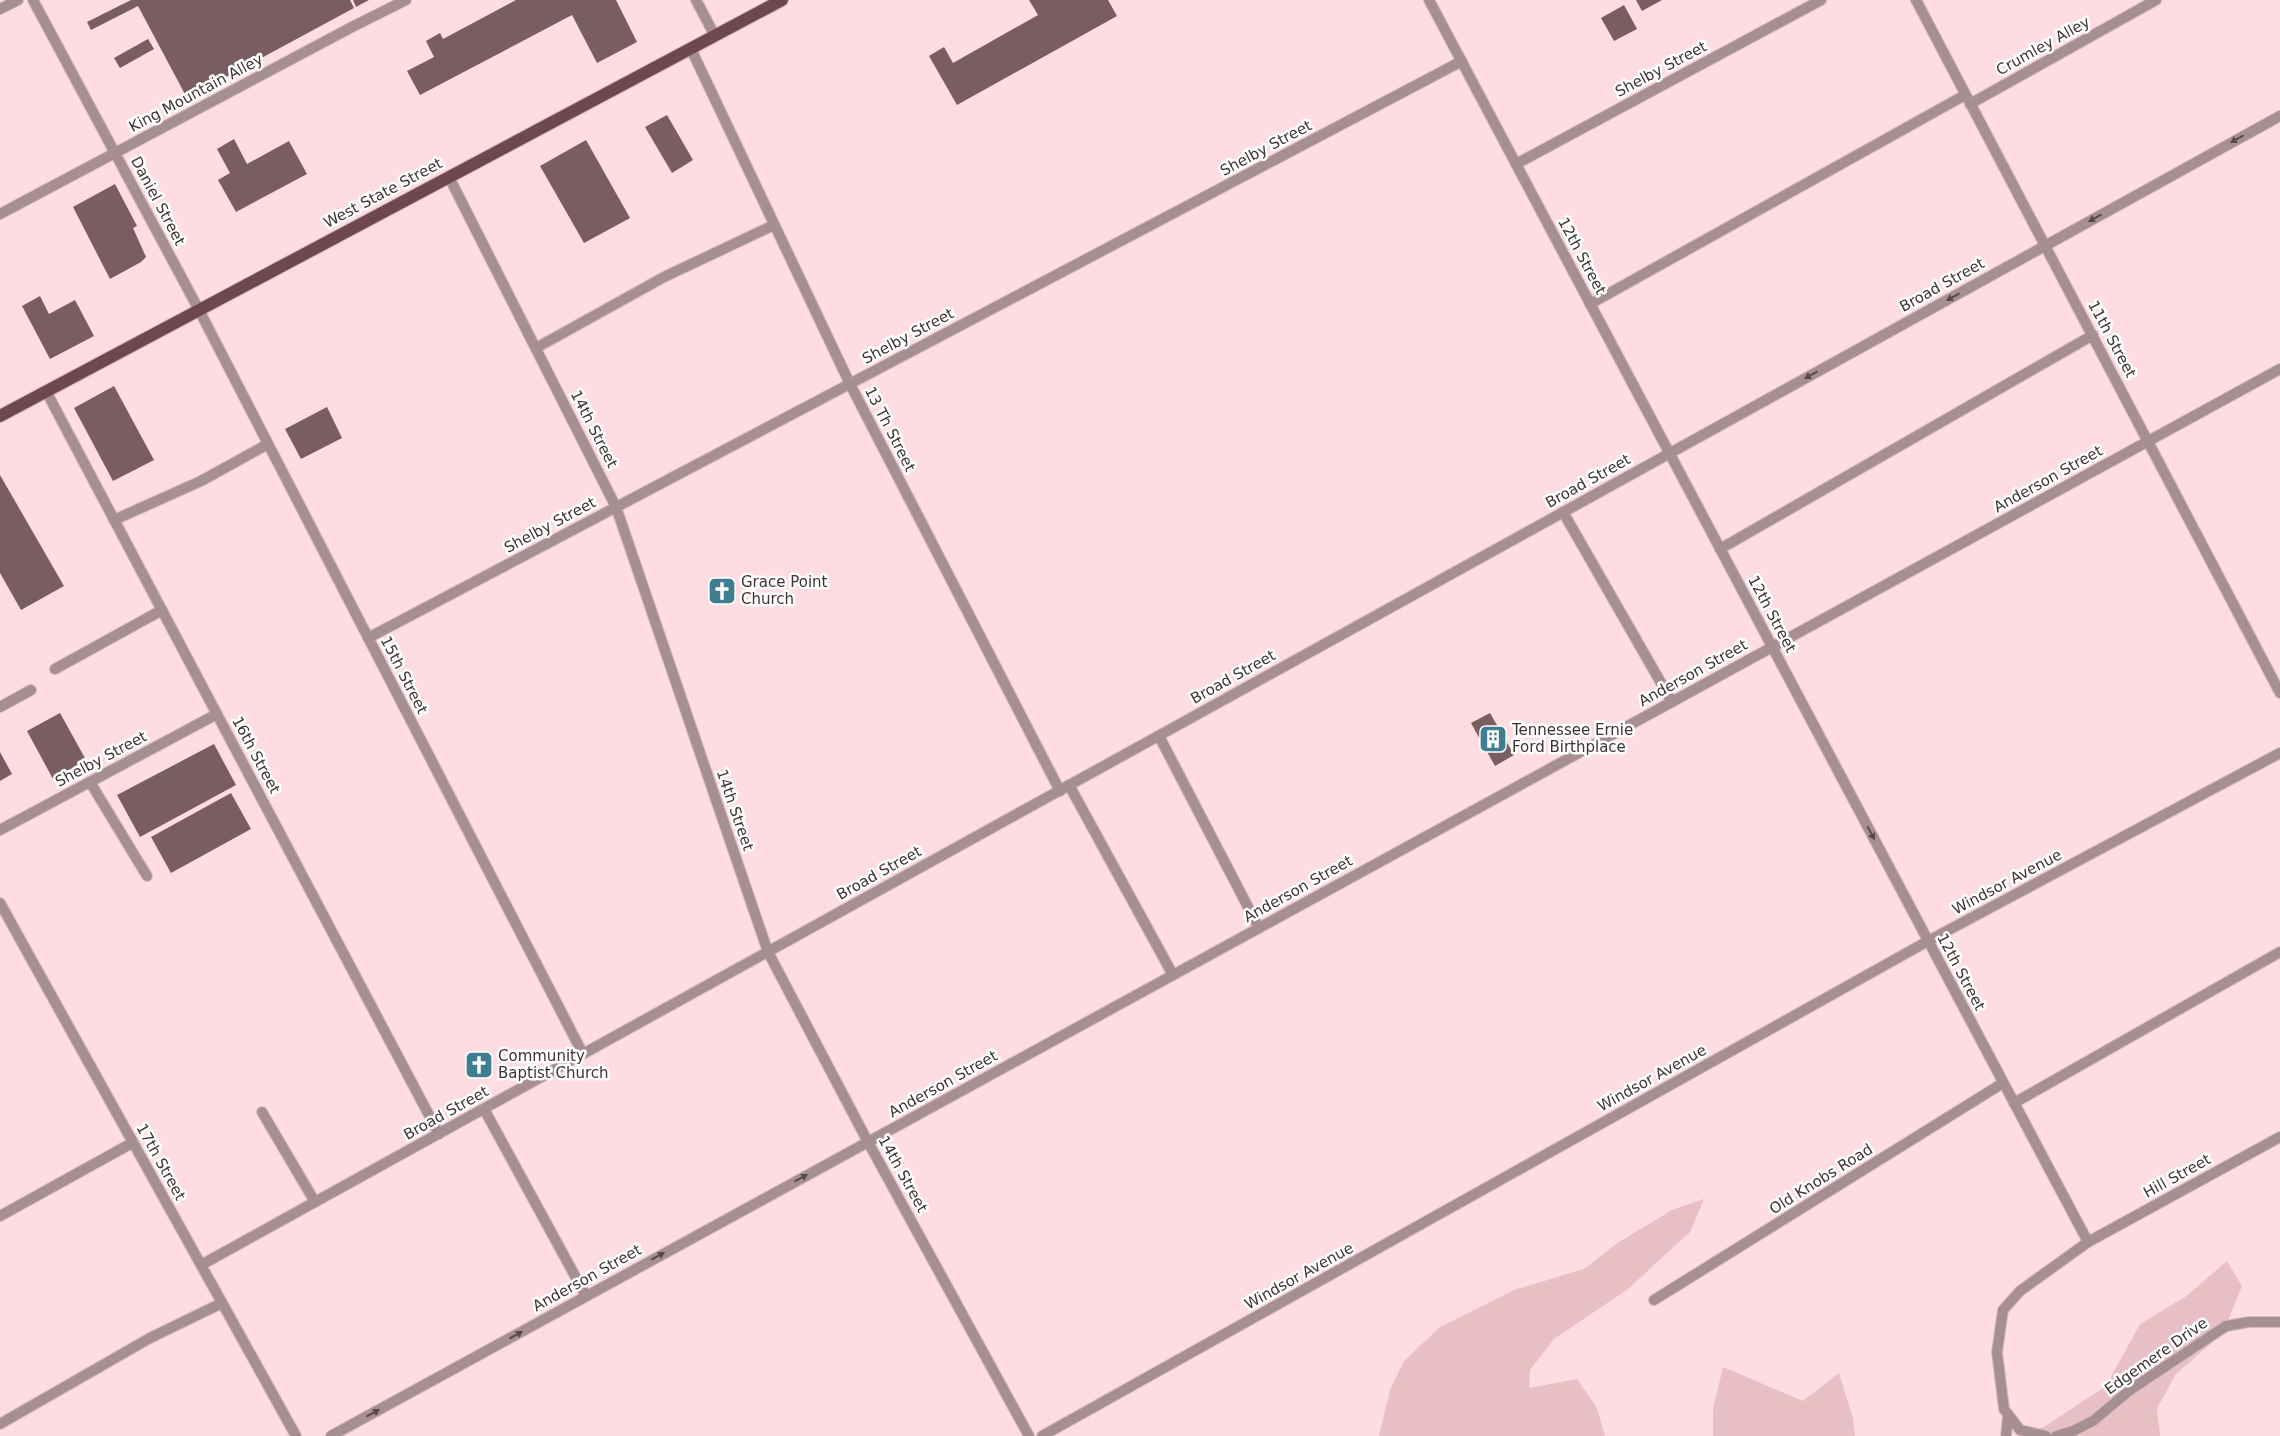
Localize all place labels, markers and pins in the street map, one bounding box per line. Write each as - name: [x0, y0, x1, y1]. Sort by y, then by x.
- place label: Grace Point Church: [741, 573, 828, 608]
- church icon: Grace Point Church: [707, 576, 737, 606]
- place label: Tennessee Ernie Ford Birthplace: [1511, 721, 1633, 756]
- building icon: Tennessee Ernie Ford Birthplace: [1478, 724, 1508, 754]
- place label: Community Baptist Church: [498, 1047, 609, 1082]
- church icon: Community Baptist Church: [464, 1050, 494, 1080]

